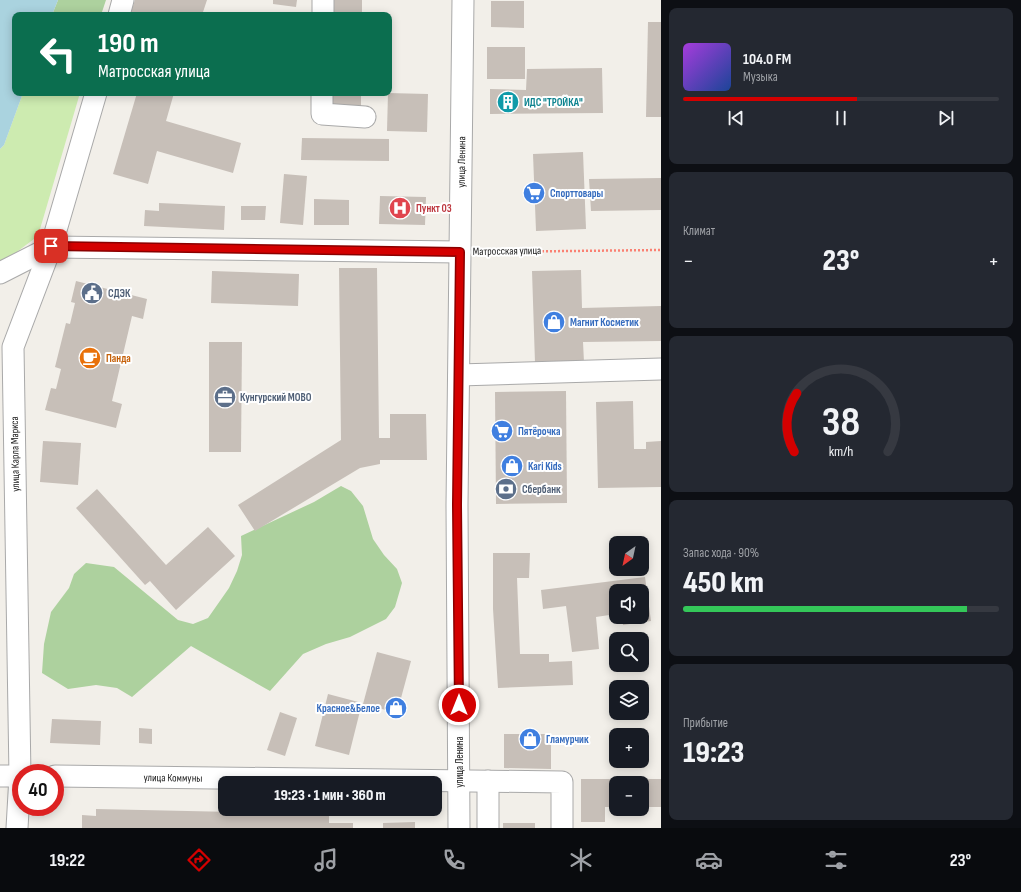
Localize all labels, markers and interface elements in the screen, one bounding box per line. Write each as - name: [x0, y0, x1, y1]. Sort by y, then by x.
- text: 190 m: [98, 27, 159, 60]
- icon: left: [32, 28, 84, 80]
- text: 104.0 FM: [743, 50, 791, 69]
- text: Матросская улица: [98, 61, 210, 82]
- text: Музыка: [743, 69, 778, 85]
- building icon: ИДС "ТРОЙКА": [495, 89, 521, 115]
- place label: ИДС "ТРОЙКА": [524, 96, 583, 109]
- icon: previous: [725, 107, 747, 129]
- icon: pause: [830, 107, 852, 129]
- icon: next: [935, 107, 957, 129]
- street label: улица Ленина: [454, 136, 468, 188]
- supermarket icon: Спорттовары: [521, 180, 547, 206]
- place label: Спорттовары: [550, 187, 603, 200]
- hospital icon: Пункт 03: [387, 195, 413, 221]
- place label: Пункт 03: [416, 202, 452, 215]
- text: Климат: [683, 223, 715, 239]
- pin: [34, 229, 68, 263]
- icon: arrive: [40, 235, 62, 257]
- text: 23°: [823, 243, 859, 279]
- street label: Матросская улица: [473, 244, 541, 258]
- text: −: [683, 248, 694, 275]
- text: +: [988, 248, 999, 275]
- public building icon: СДЭК: [79, 280, 105, 306]
- place label: СДЭК: [108, 287, 131, 300]
- shop icon: Магнит Косметик: [541, 309, 567, 335]
- place label: Магнит Косметик: [570, 316, 639, 329]
- cafe icon: Панда: [77, 345, 103, 371]
- place label: Панда: [106, 352, 131, 365]
- office icon: Кунгурский МОВО: [212, 384, 238, 410]
- place label: Кунгурский МОВО: [240, 391, 312, 404]
- text: 38: [822, 398, 860, 447]
- street label: улица Карла Маркса: [8, 416, 22, 492]
- supermarket icon: Пятёрочка: [489, 418, 515, 444]
- place label: Пятёрочка: [518, 425, 561, 438]
- text: km/h: [829, 443, 853, 460]
- shop icon: Kari Kids: [499, 453, 525, 479]
- place label: Kari Kids: [528, 460, 562, 473]
- bank icon: Сбербанк: [493, 476, 519, 502]
- place label: Сбербанк: [522, 483, 561, 496]
- north arrow: [609, 536, 649, 576]
- map controls: [609, 536, 649, 816]
- text: Запас хода · 90%: [683, 545, 759, 561]
- text: 450 km: [683, 565, 764, 601]
- button: sound: [609, 584, 649, 624]
- button: search: [609, 632, 649, 672]
- button: layers: [609, 680, 649, 720]
- position arrow: [438, 684, 480, 726]
- shop icon: Красное&Белое: [383, 695, 409, 721]
- place label: Красное&Белое: [317, 702, 380, 715]
- text: Прибытие: [683, 715, 728, 731]
- shop icon: Гламурчик: [517, 726, 543, 752]
- button: +: [609, 728, 649, 768]
- place label: Гламурчик: [546, 733, 589, 746]
- text: 19:23: [683, 735, 744, 771]
- street label: улица Ленина: [453, 736, 466, 788]
- speed limit sign: 40: [12, 764, 64, 816]
- street label: улица Коммуны: [144, 771, 202, 784]
- button: −: [609, 776, 649, 816]
- text: 19:23 · 1 мин · 360 m: [274, 786, 386, 805]
- icon: directions: [185, 846, 213, 874]
- icon: music: [312, 846, 340, 874]
- icon: phone: [440, 846, 468, 874]
- icon: climate: [567, 846, 595, 874]
- icon: car: [695, 846, 723, 874]
- icon: filters: [822, 846, 850, 874]
- text: 19:22: [50, 850, 85, 871]
- text: 23°: [950, 850, 971, 871]

